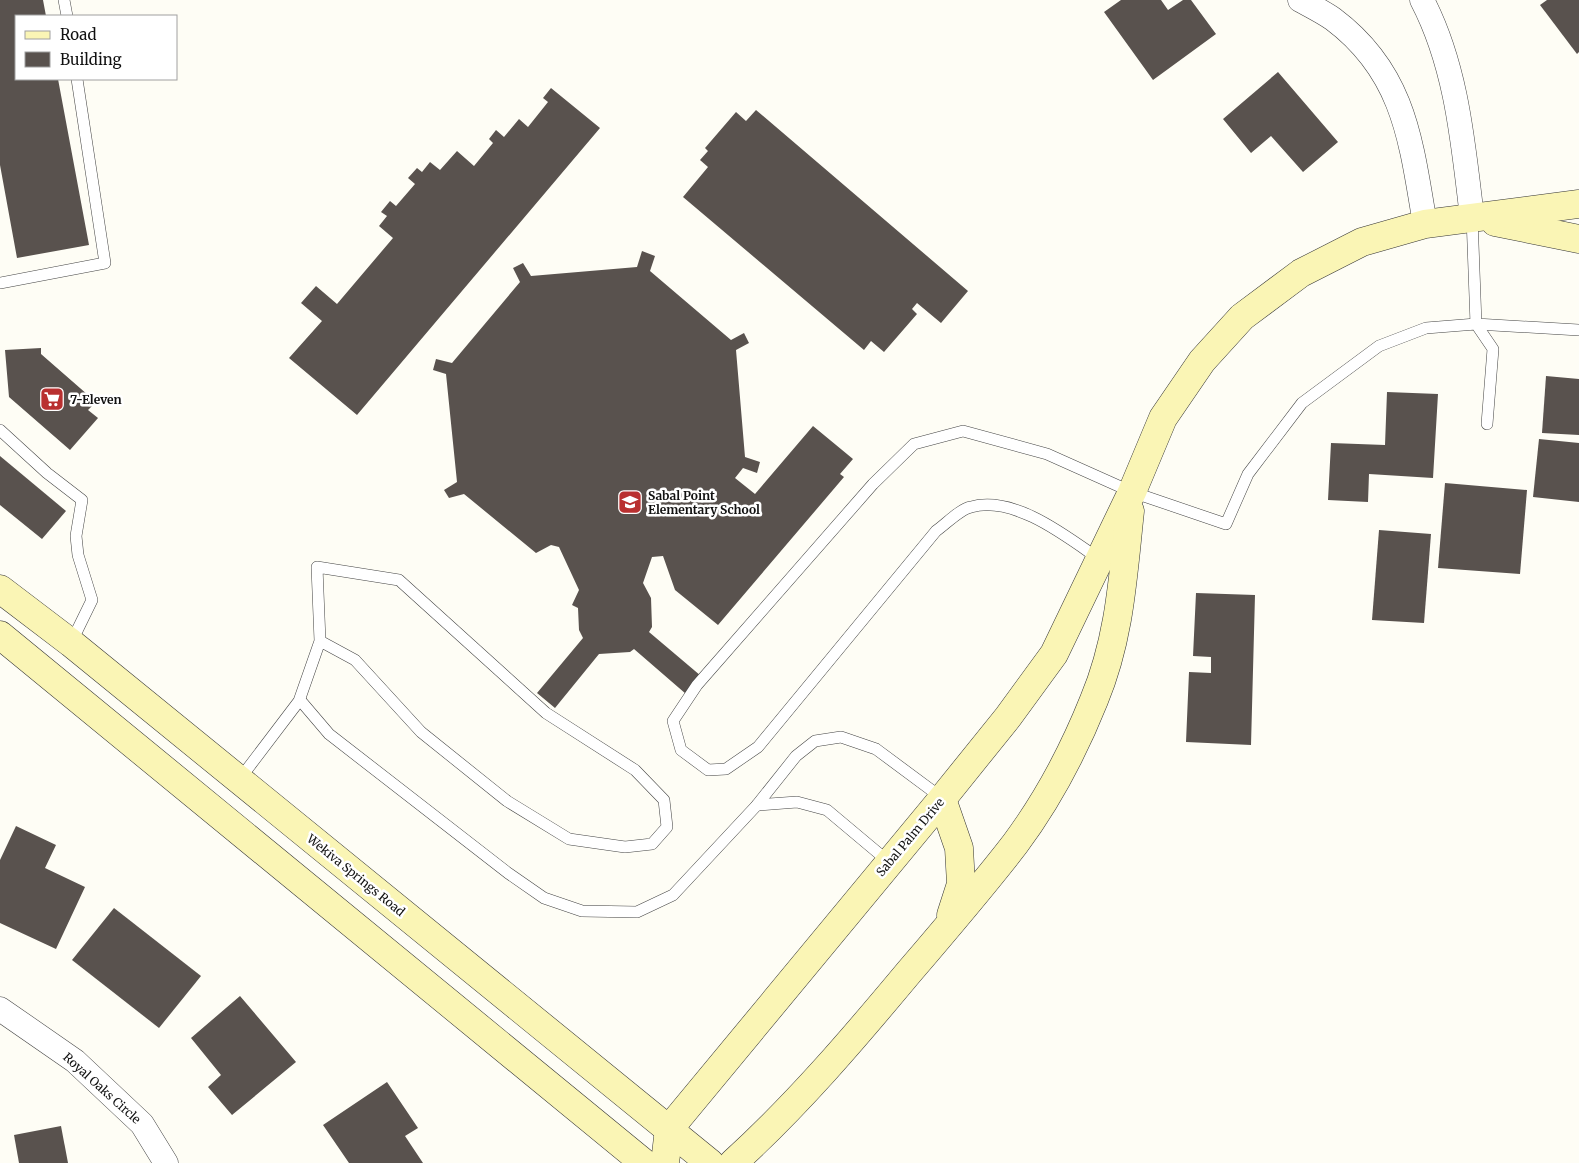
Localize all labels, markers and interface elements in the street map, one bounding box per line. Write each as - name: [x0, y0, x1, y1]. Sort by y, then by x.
- legend: [15, 15, 178, 80]
- text: Road: [60, 25, 96, 44]
- text: Building: [60, 50, 122, 69]
- supermarket icon: 7-Eleven: [39, 386, 65, 412]
- place label: 7-Eleven: [70, 392, 122, 407]
- place label: Sabal Point Elementary School: [648, 488, 760, 517]
- school or university icon: Sabal Point Elementary School: [617, 489, 643, 515]
- street label: Sabal Palm Drive: [873, 795, 947, 879]
- street label: Wekiva Springs Road: [303, 830, 408, 919]
- street label: Royal Oaks Circle: [60, 1049, 144, 1127]

